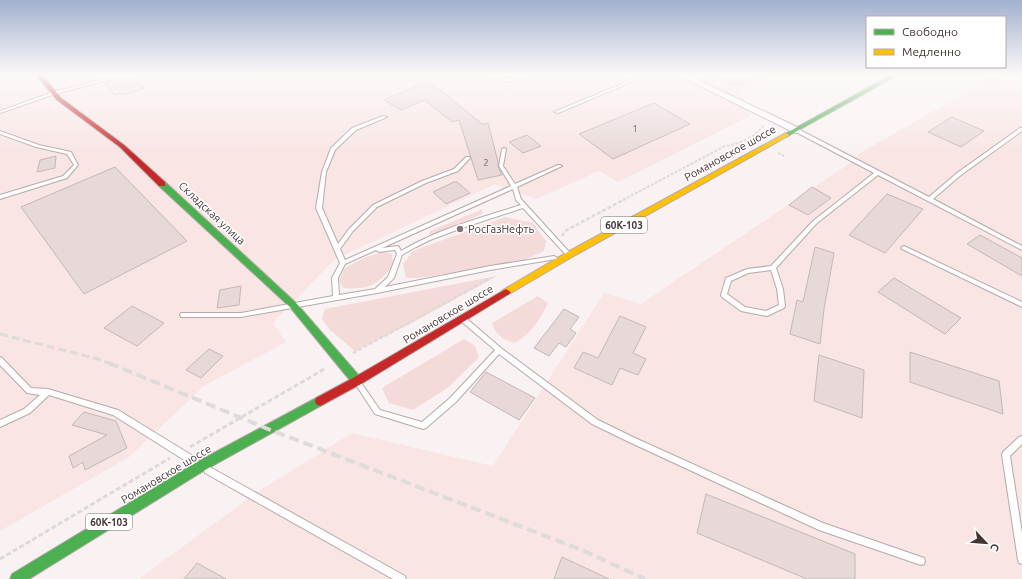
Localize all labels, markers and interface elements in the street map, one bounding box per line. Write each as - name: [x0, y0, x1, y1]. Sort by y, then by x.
- legend: [866, 16, 1006, 68]
- text: Свободно: [902, 25, 958, 38]
- text: Медленно: [902, 45, 961, 58]
- street label: Романовское шоссе: [682, 123, 778, 183]
- house number: 1: [632, 124, 638, 134]
- house number: 2: [483, 158, 489, 168]
- street label: Складская улица: [176, 179, 248, 247]
- road number: 60К-103: [601, 217, 647, 233]
- place label: РосГазНефть: [468, 223, 534, 235]
- marker: РосГазНефть: [455, 224, 465, 234]
- street label: Романовское шоссе: [401, 282, 495, 346]
- street label: Романовское шоссе: [119, 442, 213, 506]
- road number: 60К-103: [86, 514, 132, 530]
- north arrow: [966, 523, 1006, 563]
- text: С: [988, 542, 1002, 553]

